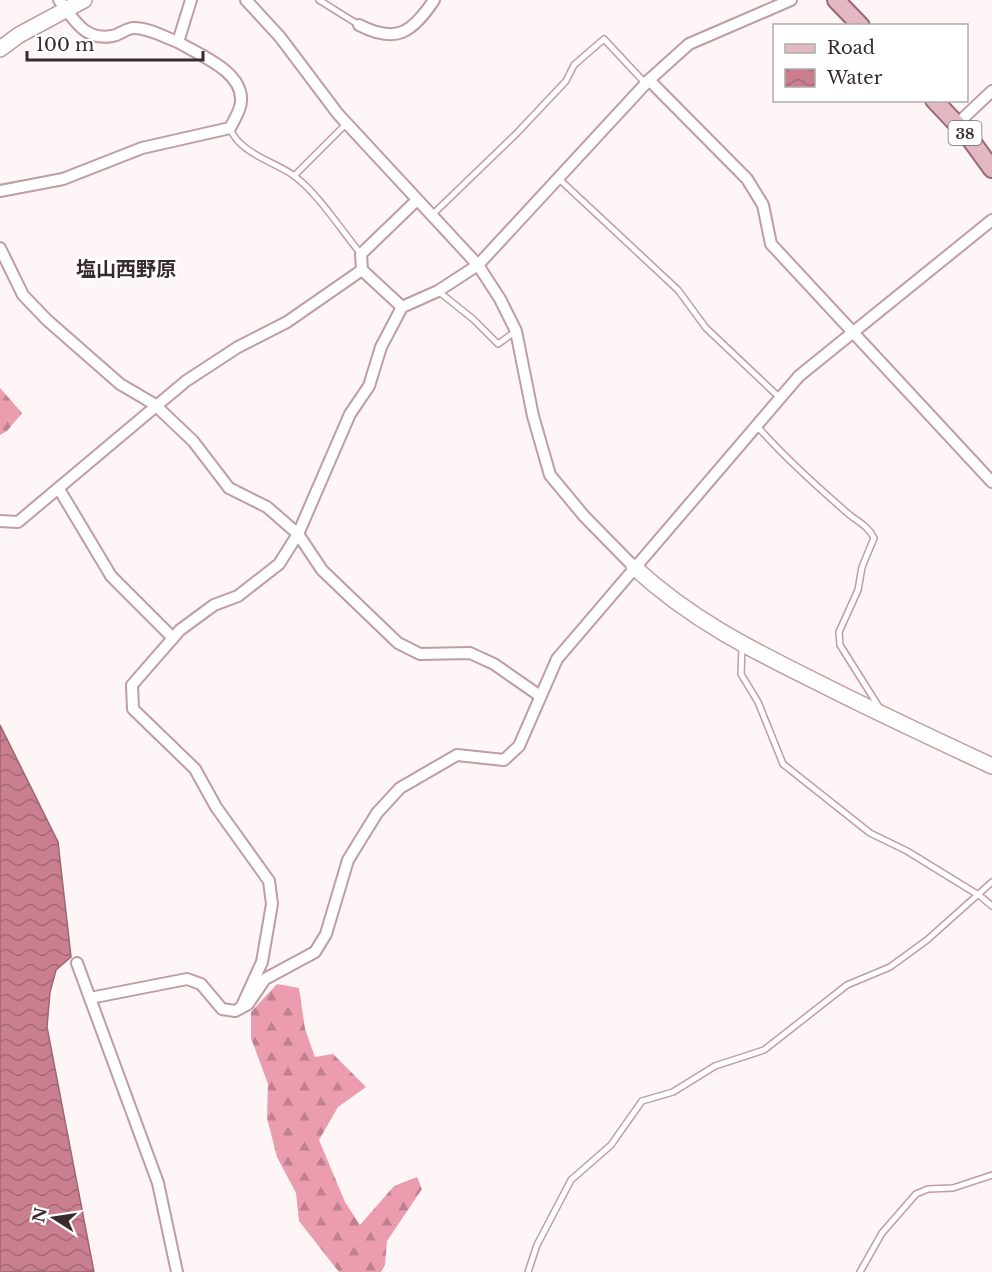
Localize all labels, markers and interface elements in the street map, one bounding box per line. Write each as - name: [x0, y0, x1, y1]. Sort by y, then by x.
- scale bar: [27, 24, 202, 62]
- legend: [773, 24, 968, 102]
- text: 100 m: [36, 34, 94, 56]
- text: Road: [827, 37, 875, 59]
- text: Water: [826, 67, 883, 89]
- road number: 38: [948, 121, 982, 145]
- district label: 塩山西野原: [76, 257, 176, 281]
- north arrow: [24, 1188, 84, 1248]
- text: N: [28, 1205, 51, 1224]

